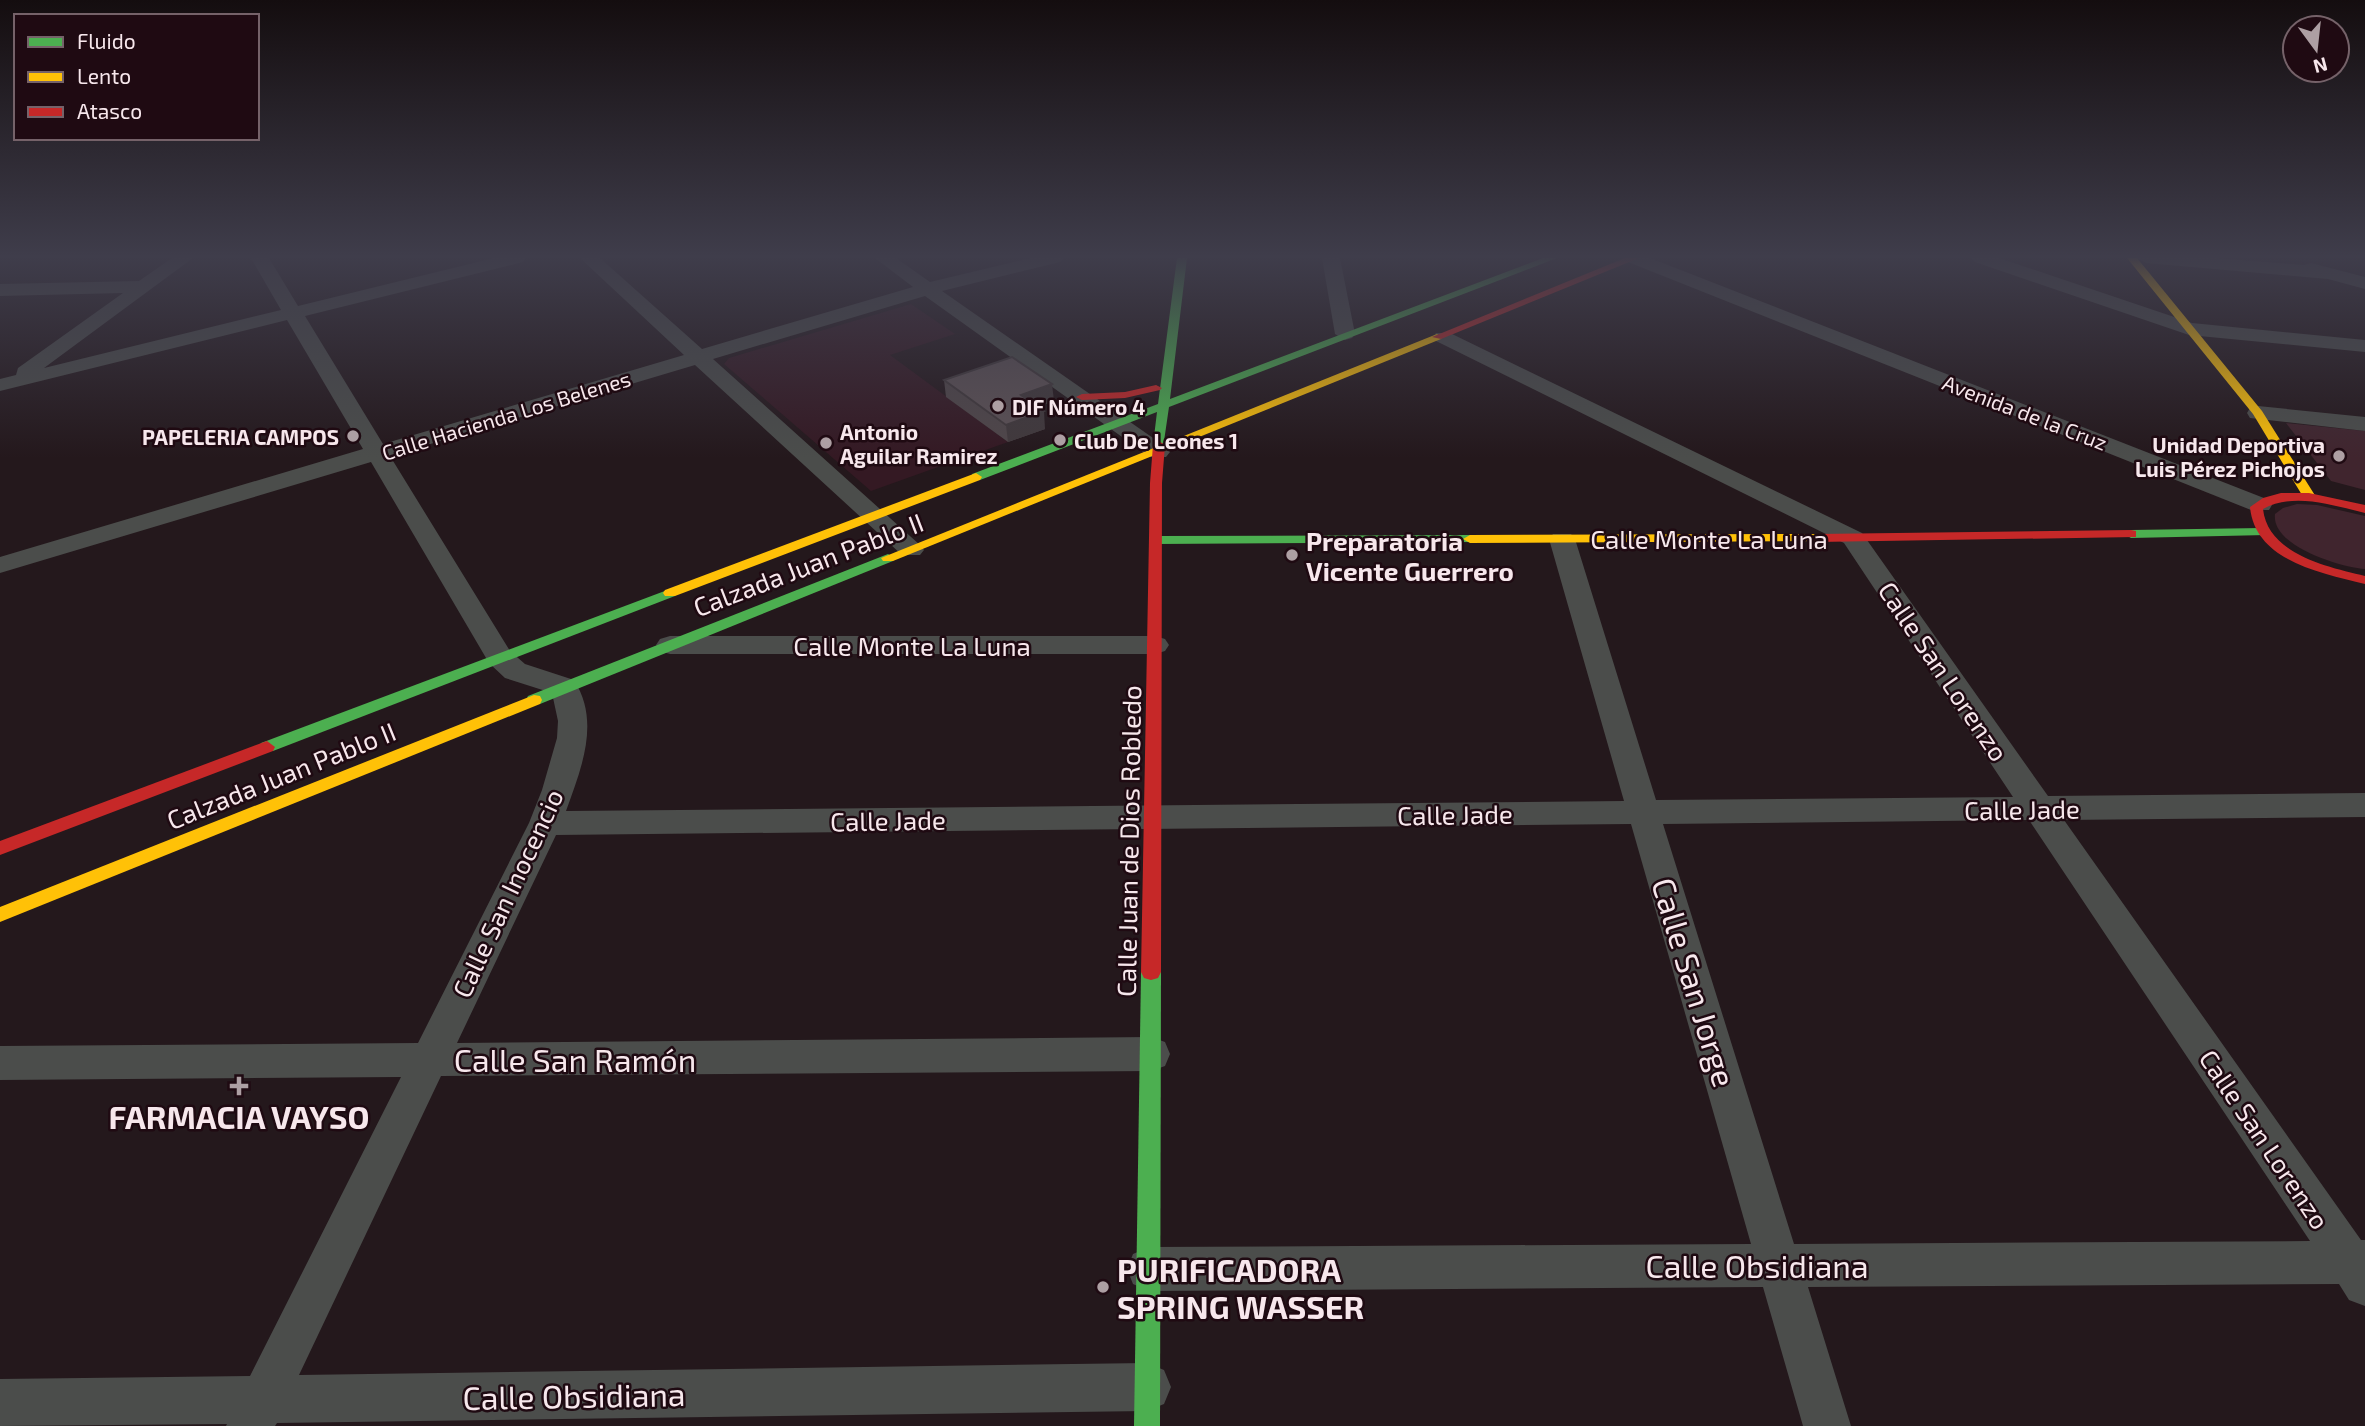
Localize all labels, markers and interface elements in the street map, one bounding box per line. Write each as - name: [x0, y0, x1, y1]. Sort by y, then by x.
- legend: [14, 14, 259, 140]
- north arrow: [2281, 14, 2351, 84]
- text: Fluido: [77, 28, 136, 53]
- text: N: [2311, 53, 2330, 79]
- text: Lento: [77, 63, 131, 88]
- text: Atasco: [77, 98, 142, 123]
- street label: Calle Hacienda Los Belenes: [379, 365, 633, 465]
- street label: Avenida de la Cruz: [1939, 369, 2111, 455]
- place label: DIF Número 4: [1012, 394, 1145, 419]
- marker: DIF Número 4: [990, 398, 1006, 414]
- place label: Antonio Aguilar Ramirez: [840, 419, 998, 468]
- place label: PAPELERIA CAMPOS: [142, 424, 339, 449]
- marker: PAPELERIA CAMPOS: [345, 428, 361, 444]
- place label: Club De Leones 1: [1074, 428, 1238, 453]
- marker: Club De Leones 1: [1052, 432, 1068, 448]
- place label: Unidad Deportiva Luis Pérez Pichojos: [2135, 432, 2325, 481]
- marker: Antonio Aguilar Ramirez: [818, 435, 834, 451]
- marker: Unidad Deportiva Luis Pérez Pichojos: [2331, 448, 2347, 464]
- street label: Calzada Juan Pablo II: [689, 506, 927, 622]
- street label: Calle Monte La Luna: [1590, 523, 1828, 554]
- place label: Preparatoria Vicente Guerrero: [1306, 525, 1514, 586]
- marker: Preparatoria Vicente Guerrero: [1284, 547, 1300, 563]
- street label: Calle San Lorenzo: [1873, 576, 2015, 766]
- street label: Calle Monte La Luna: [793, 630, 1031, 661]
- street label: Calle Juan de Dios Robledo: [1110, 685, 1146, 997]
- street label: Calzada Juan Pablo II: [162, 715, 400, 835]
- street label: Calle San Inocencio: [445, 784, 569, 1002]
- street label: Calle Jade: [1964, 792, 2080, 826]
- street label: Calle Jade: [1397, 797, 1513, 831]
- street label: Calle Jade: [830, 803, 946, 837]
- street label: Calle San Jorge: [1645, 873, 1745, 1091]
- street label: Calle San Ramón: [454, 1040, 696, 1078]
- street label: Calle San Lorenzo: [2194, 1044, 2336, 1234]
- marker: FARMACIA VAYSO: [231, 1078, 247, 1094]
- place label: FARMACIA VAYSO: [109, 1097, 369, 1135]
- street label: Calle Obsidiana: [1646, 1246, 1868, 1284]
- place label: PURIFICADORA SPRING WASSER: [1117, 1250, 1364, 1325]
- marker: PURIFICADORA SPRING WASSER: [1095, 1279, 1111, 1295]
- street label: Calle Obsidiana: [462, 1374, 686, 1416]

